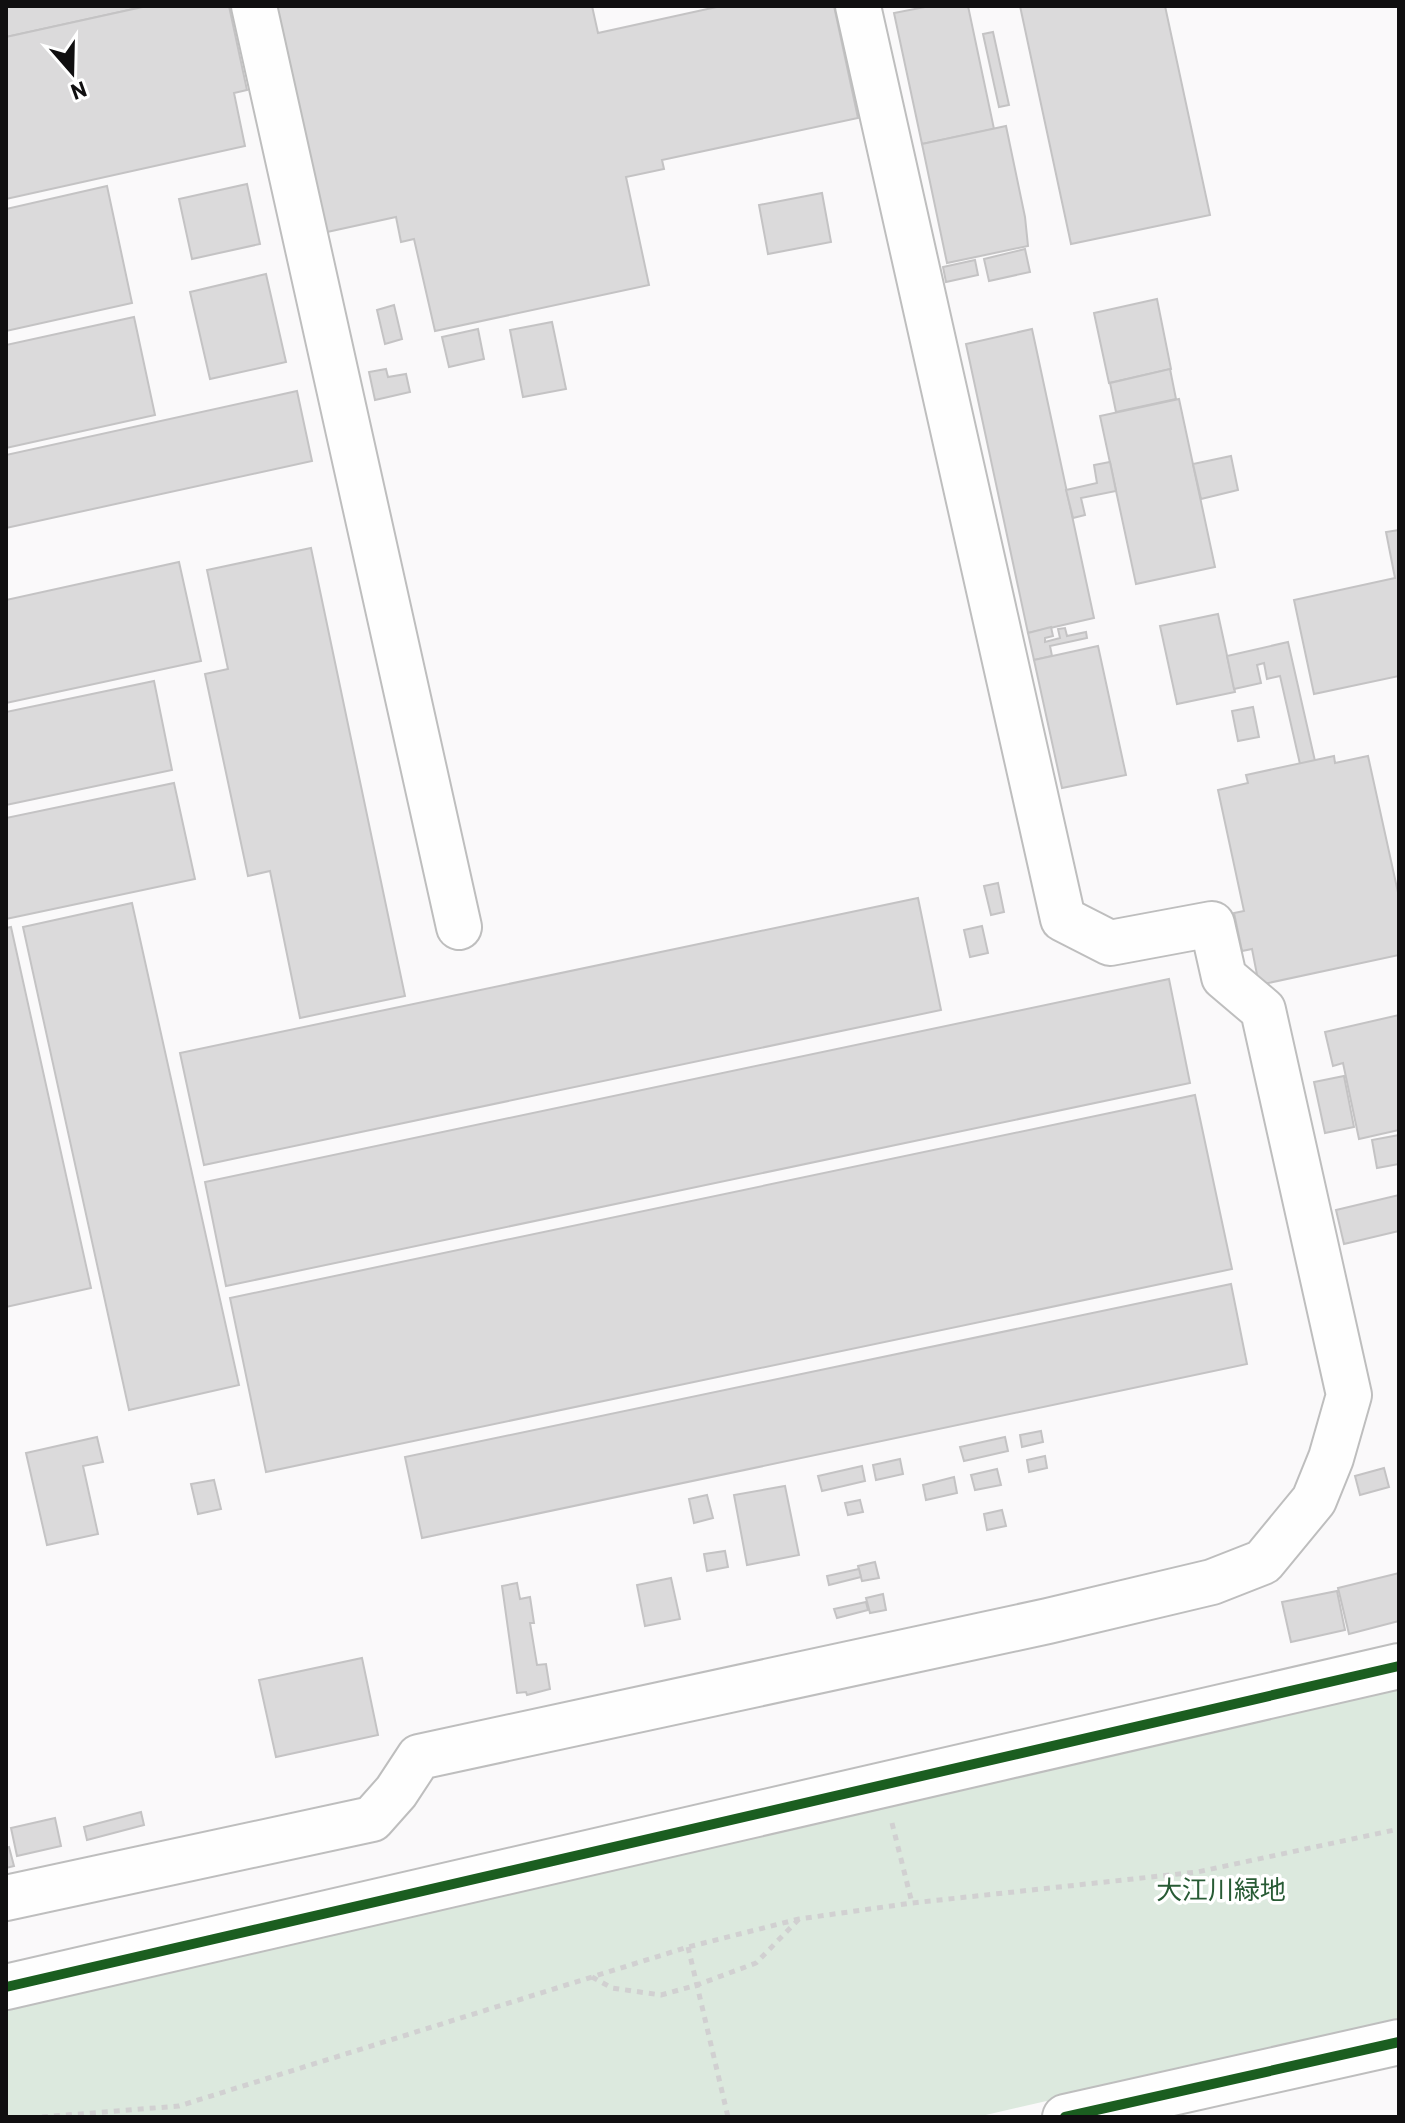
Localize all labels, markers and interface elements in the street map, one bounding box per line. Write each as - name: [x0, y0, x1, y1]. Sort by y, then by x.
- north arrow: [32, 32, 112, 112]
- text: N: [68, 77, 91, 106]
- park label: 大江川緑地: [1156, 1873, 1286, 1904]

